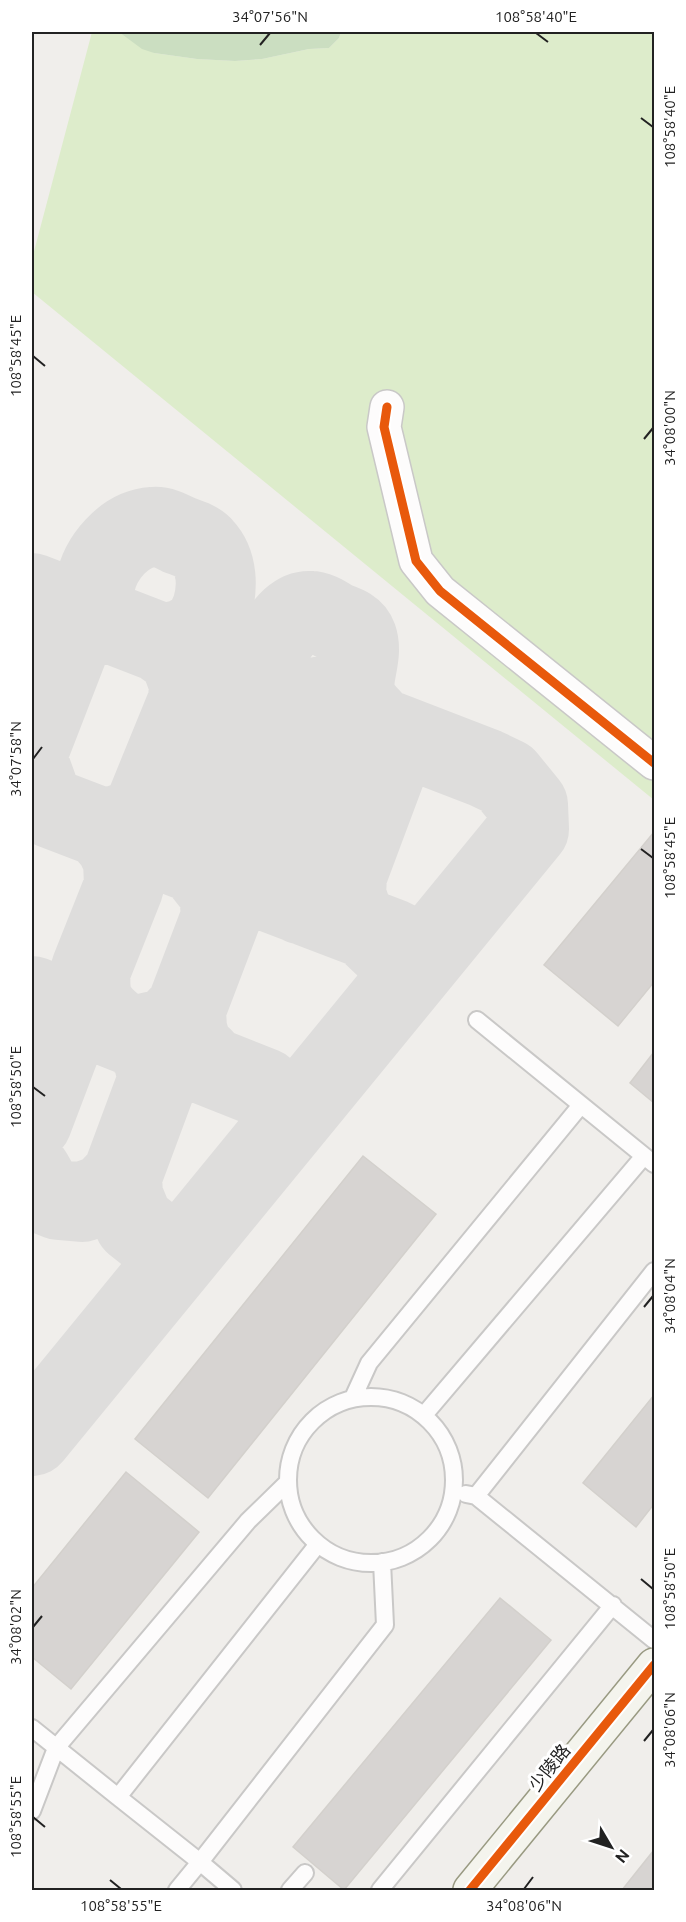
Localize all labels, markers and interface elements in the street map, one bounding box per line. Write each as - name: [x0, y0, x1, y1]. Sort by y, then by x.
- text: 34°07'56"N: [232, 8, 308, 25]
- text: 108°58'40"E: [495, 8, 577, 25]
- text: 108°58'40"E: [661, 86, 678, 168]
- text: 108°58'45"E: [7, 315, 24, 397]
- text: 34°08'00"N: [661, 390, 678, 466]
- text: 34°07'58"N: [7, 721, 24, 797]
- text: 108°58'45"E: [661, 817, 678, 899]
- text: 108°58'50"E: [7, 1046, 24, 1128]
- text: 34°08'04"N: [661, 1258, 678, 1334]
- text: 108°58'50"E: [661, 1548, 678, 1630]
- text: 34°08'02"N: [7, 1589, 24, 1665]
- text: 34°08'06"N: [661, 1692, 678, 1768]
- street label: 少陵路: [524, 1740, 574, 1794]
- text: 108°58'55"E: [7, 1776, 24, 1858]
- north arrow: [581, 1817, 641, 1877]
- text: N: [612, 1846, 633, 1867]
- text: 108°58'55"E: [80, 1897, 162, 1914]
- text: 34°08'06"N: [486, 1897, 562, 1914]

